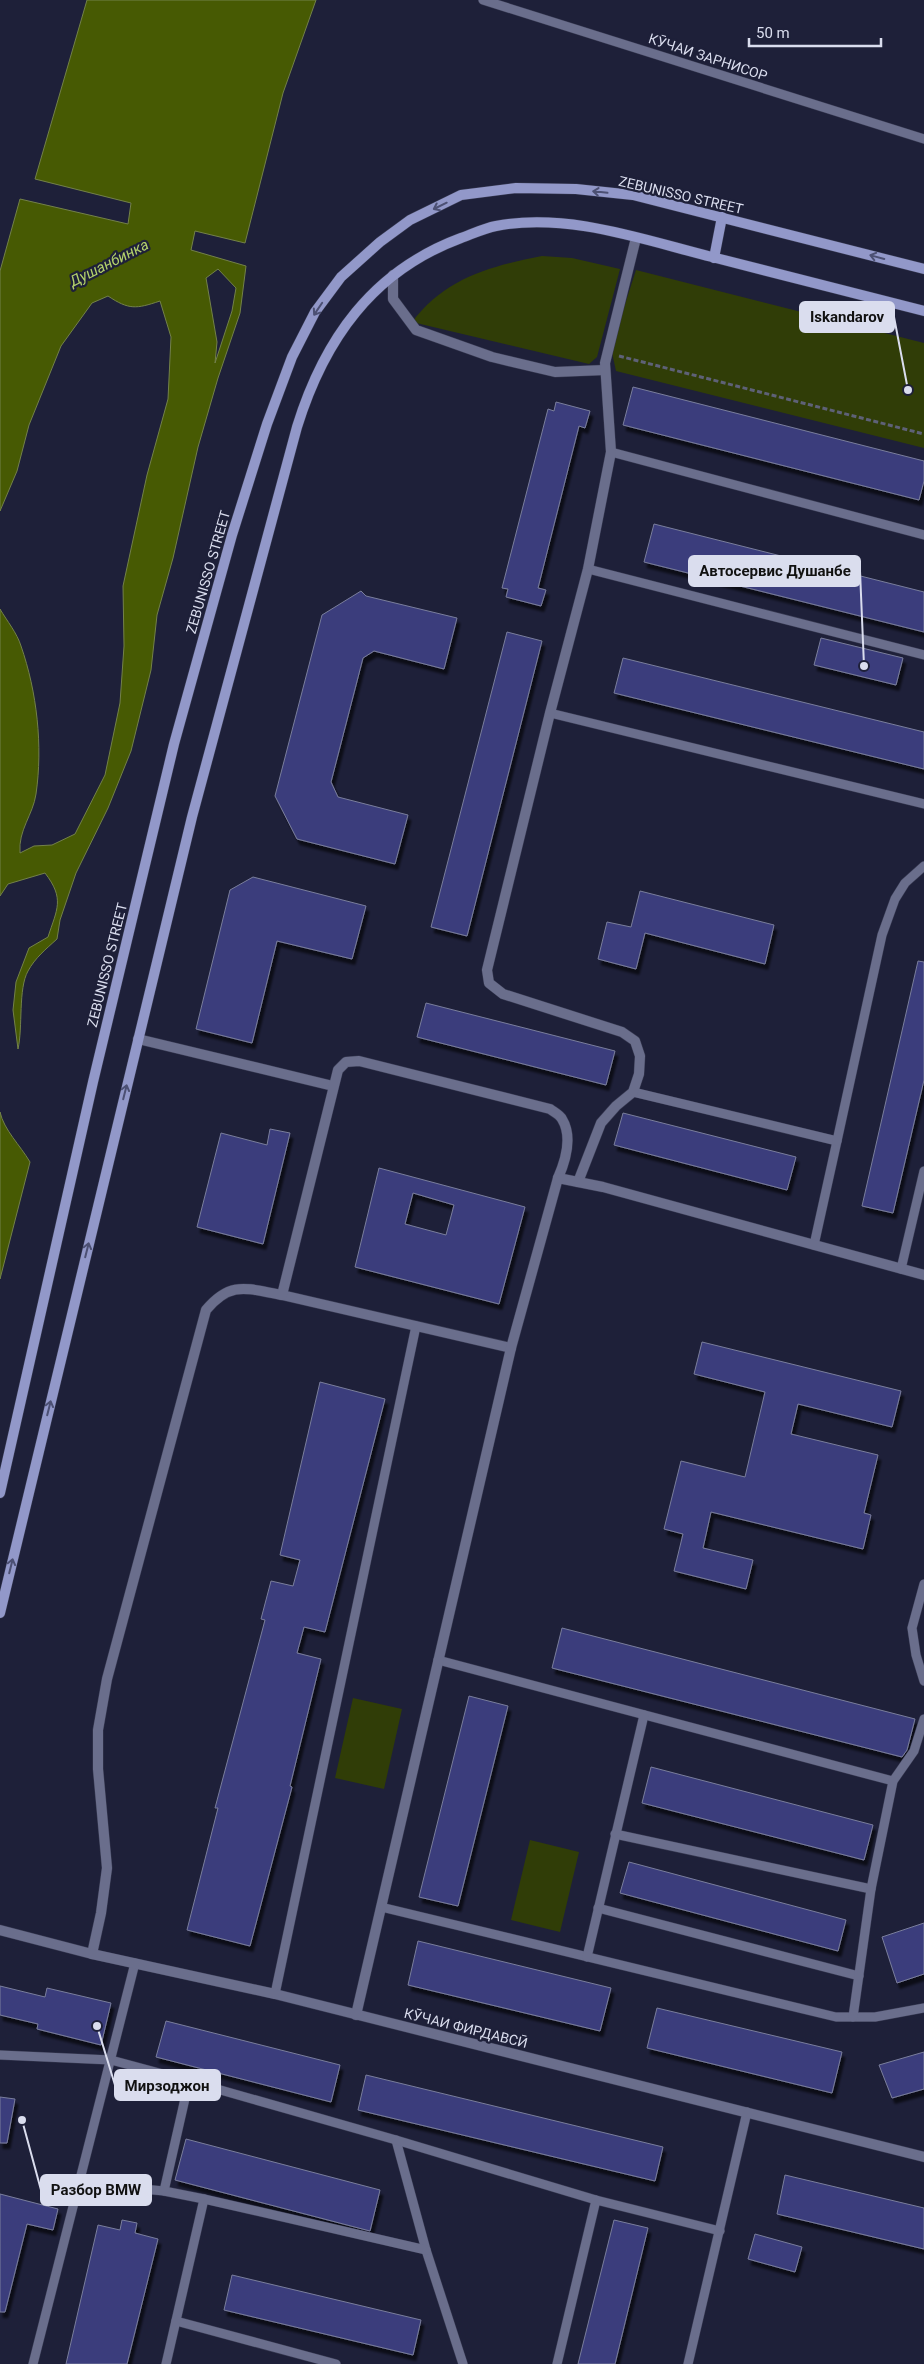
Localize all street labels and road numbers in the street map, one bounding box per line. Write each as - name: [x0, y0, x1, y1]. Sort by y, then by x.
- street label: КӮЧАИ ЗАРНИСОР: [647, 30, 770, 84]
- street label: ZEBUNISSO STREET: [617, 173, 745, 217]
- street label: ZEBUNISSO STREET: [183, 508, 233, 635]
- street label: ZEBUNISSO STREET: [84, 901, 130, 1029]
- street label: КӮЧАИ ФИРДАВСӢ: [403, 2005, 529, 2051]

